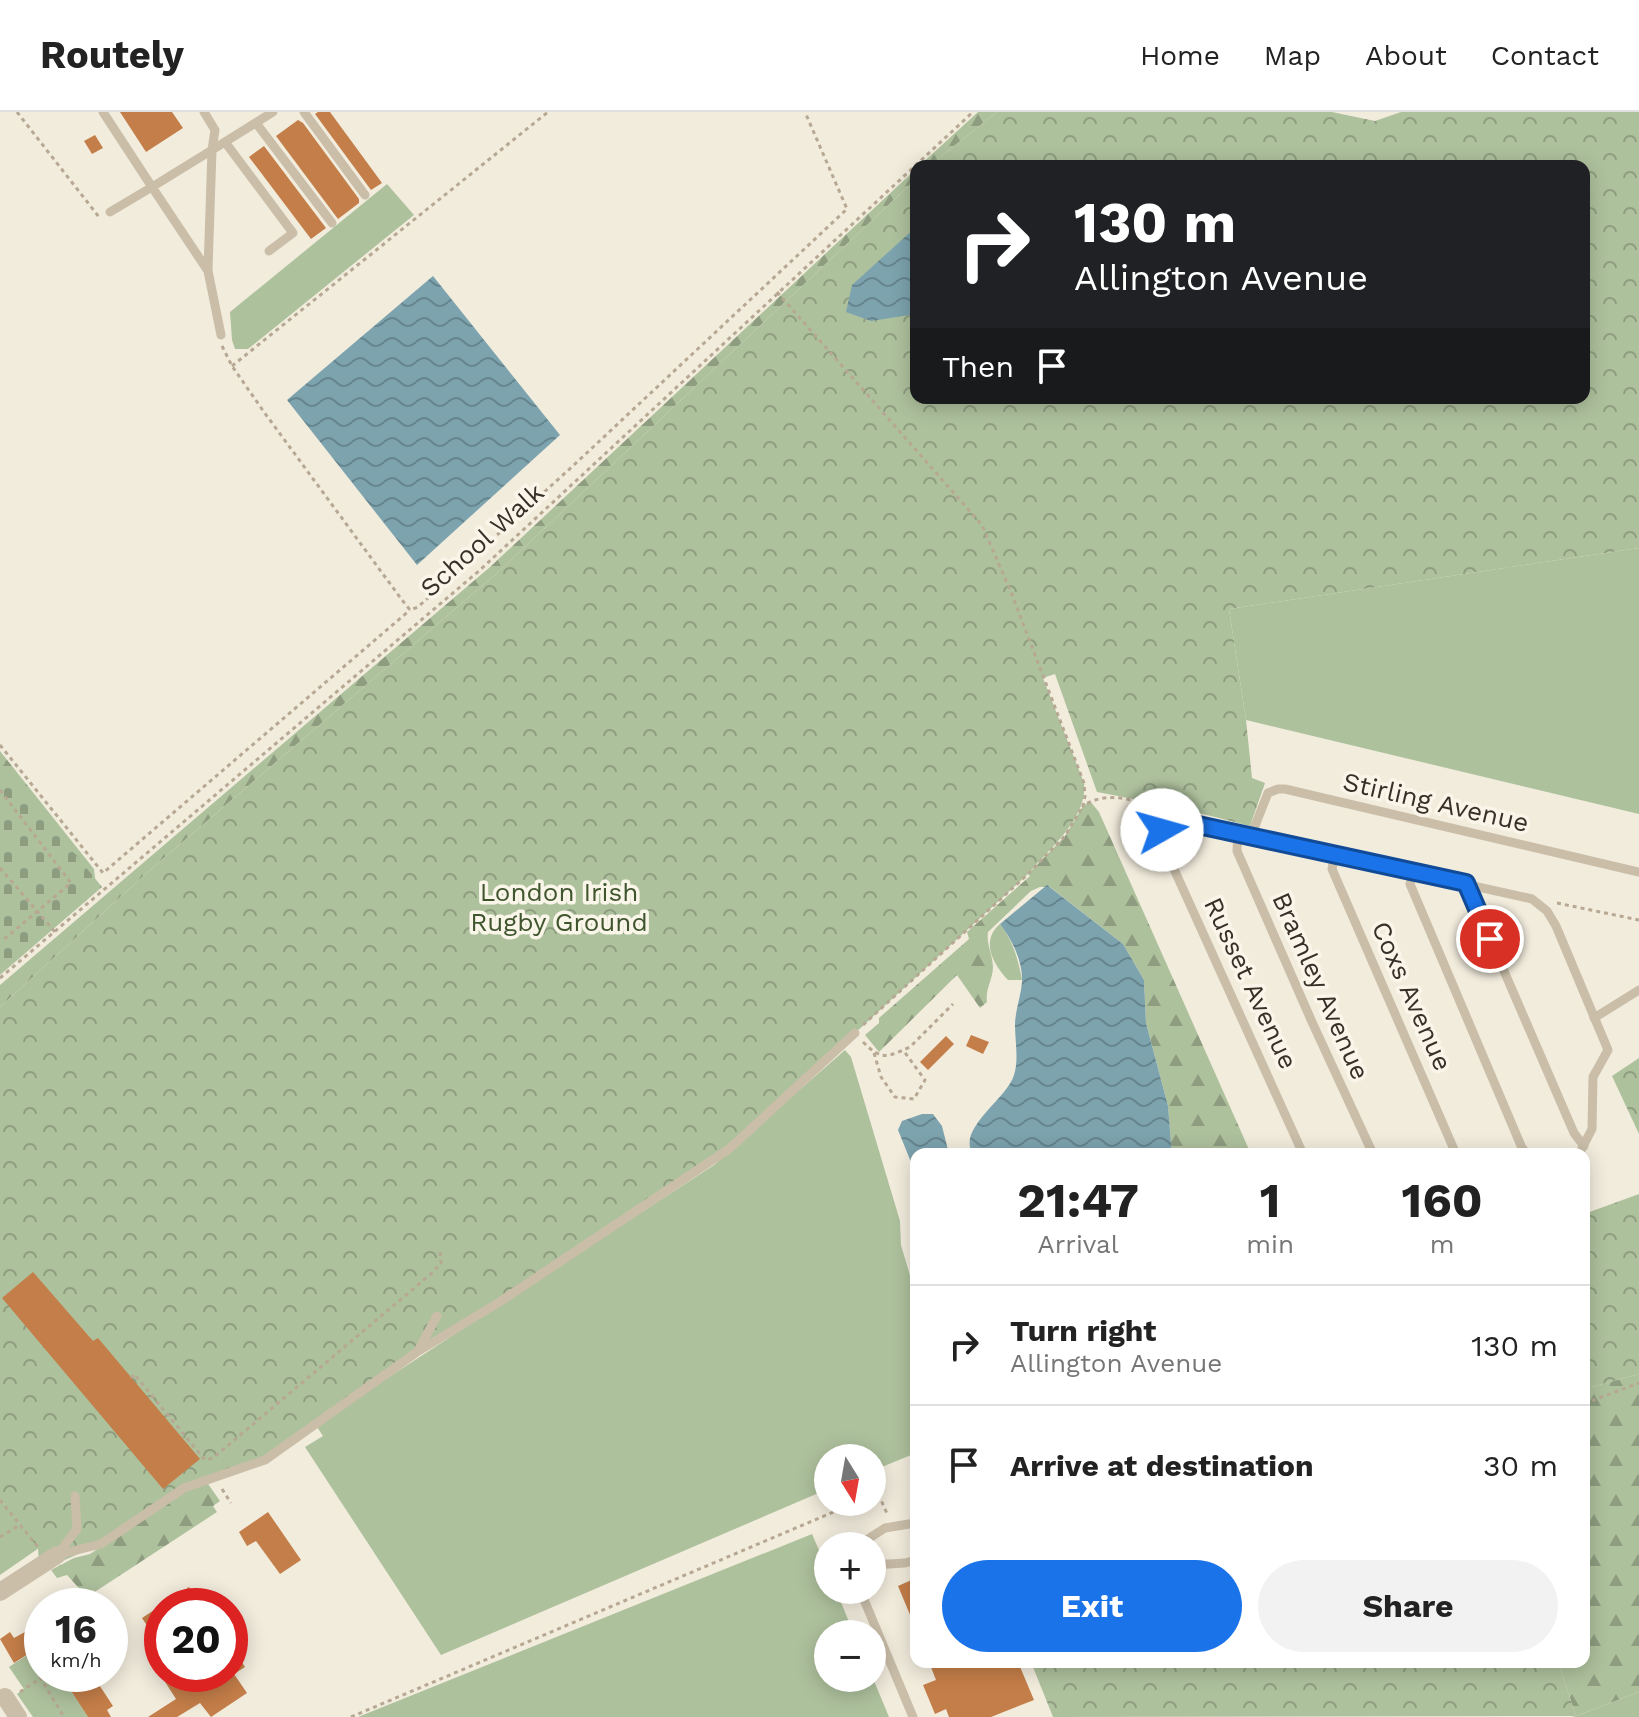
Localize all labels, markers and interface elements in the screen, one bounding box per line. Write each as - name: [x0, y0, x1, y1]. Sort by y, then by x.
- text: Routely: [40, 33, 184, 77]
- text: Home: [1140, 39, 1220, 72]
- text: Map: [1264, 39, 1321, 72]
- text: About: [1365, 39, 1447, 72]
- text: Contact: [1491, 39, 1599, 72]
- text: 130 m: [1074, 190, 1236, 256]
- icon: right: [942, 192, 1046, 296]
- text: Allington Avenue: [1074, 257, 1368, 299]
- icon: arrive: [1030, 344, 1074, 388]
- text: Then: [942, 349, 1014, 384]
- street label: School Walk: [414, 477, 550, 603]
- street label: Stirling Avenue: [1340, 766, 1532, 838]
- position arrow: [1120, 788, 1204, 872]
- park label: London Irish Rugby Ground: [470, 877, 648, 937]
- street label: Bramley Avenue: [1266, 888, 1376, 1084]
- street label: Russet Avenue: [1198, 892, 1304, 1074]
- pin: [1456, 905, 1524, 973]
- street label: Coxs Avenue: [1366, 917, 1458, 1075]
- icon: arrive: [1468, 917, 1512, 961]
- text: 21:47: [1017, 1172, 1139, 1229]
- text: 1: [1260, 1172, 1281, 1229]
- text: 160: [1401, 1172, 1483, 1229]
- text: Arrival: [1038, 1229, 1119, 1259]
- text: min: [1246, 1229, 1294, 1259]
- text: m: [1430, 1229, 1454, 1259]
- text: Turn right: [1010, 1313, 1156, 1348]
- icon: right: [942, 1323, 986, 1367]
- text: 130 m: [1471, 1328, 1558, 1363]
- text: Allington Avenue: [1010, 1348, 1222, 1378]
- icon: arrive: [942, 1443, 986, 1487]
- north arrow: [814, 1444, 886, 1516]
- map controls: [814, 1444, 886, 1692]
- text: Arrive at destination: [1010, 1448, 1314, 1483]
- text: 30 m: [1483, 1448, 1558, 1483]
- button: +: [814, 1532, 886, 1604]
- button: Exit: [942, 1560, 1242, 1652]
- button: Share: [1258, 1560, 1558, 1652]
- speed limit sign: 20: [144, 1588, 248, 1692]
- text: 16: [55, 1606, 97, 1653]
- button: −: [814, 1620, 886, 1692]
- text: km/h: [50, 1648, 102, 1672]

